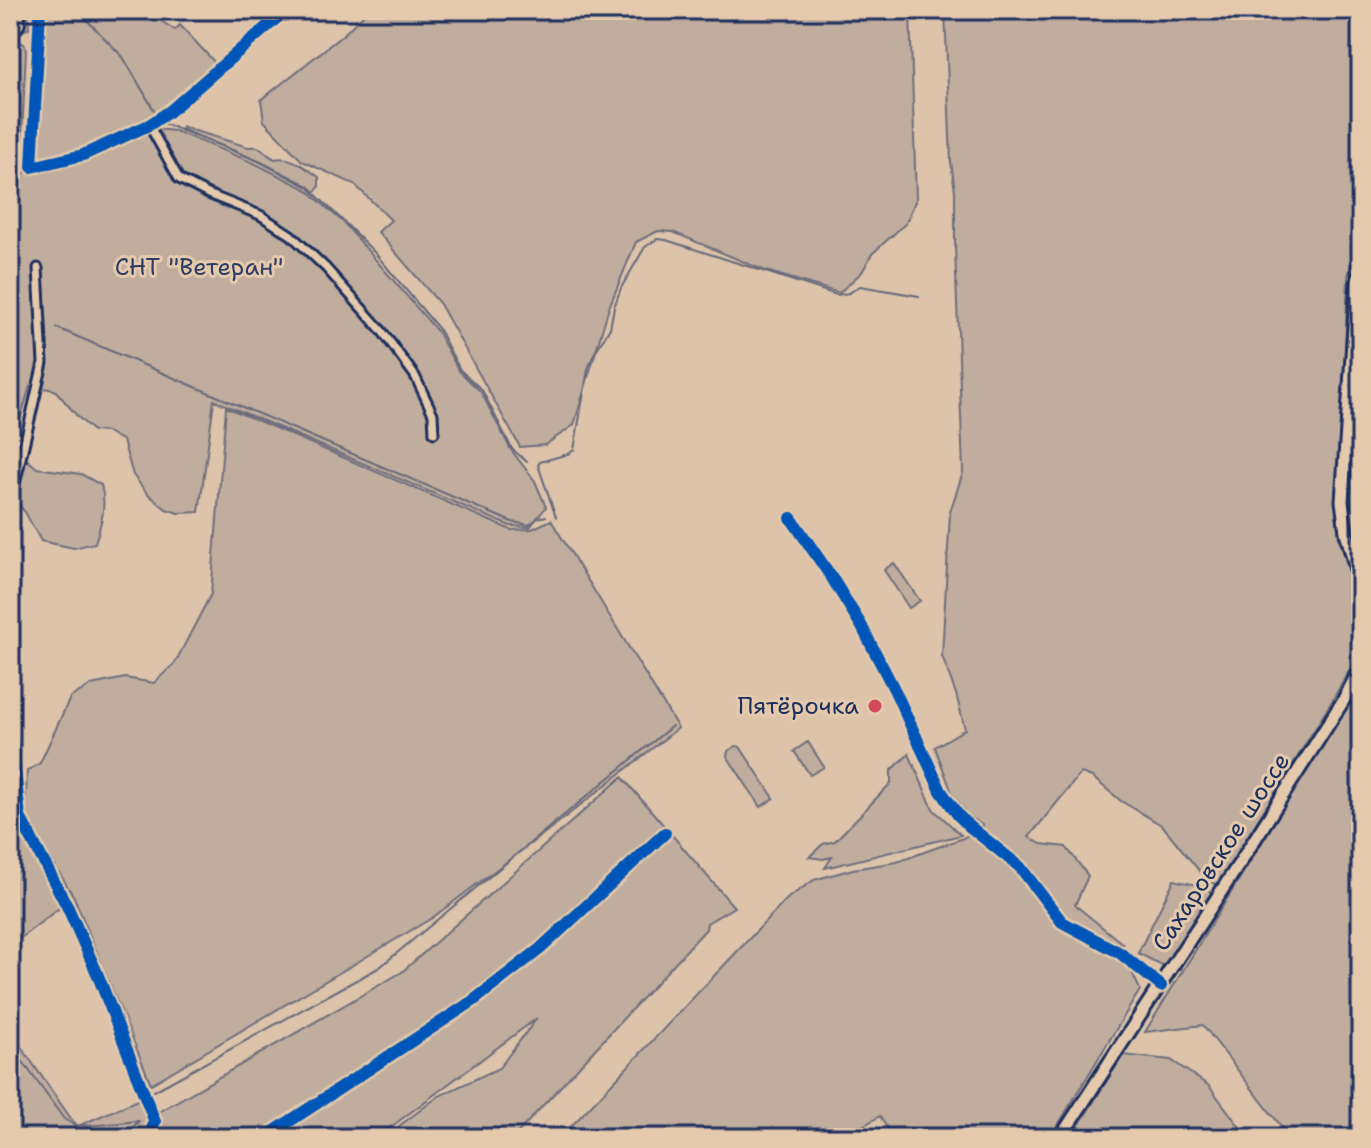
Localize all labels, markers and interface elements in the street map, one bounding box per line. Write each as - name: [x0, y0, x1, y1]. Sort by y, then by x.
- park label: СНТ "Ветеран": [115, 251, 283, 283]
- place label: Пятёрочка: [737, 690, 859, 722]
- marker: Пятёрочка: [866, 697, 884, 715]
- street label: Сахаровское шоссе: [1145, 747, 1297, 957]

